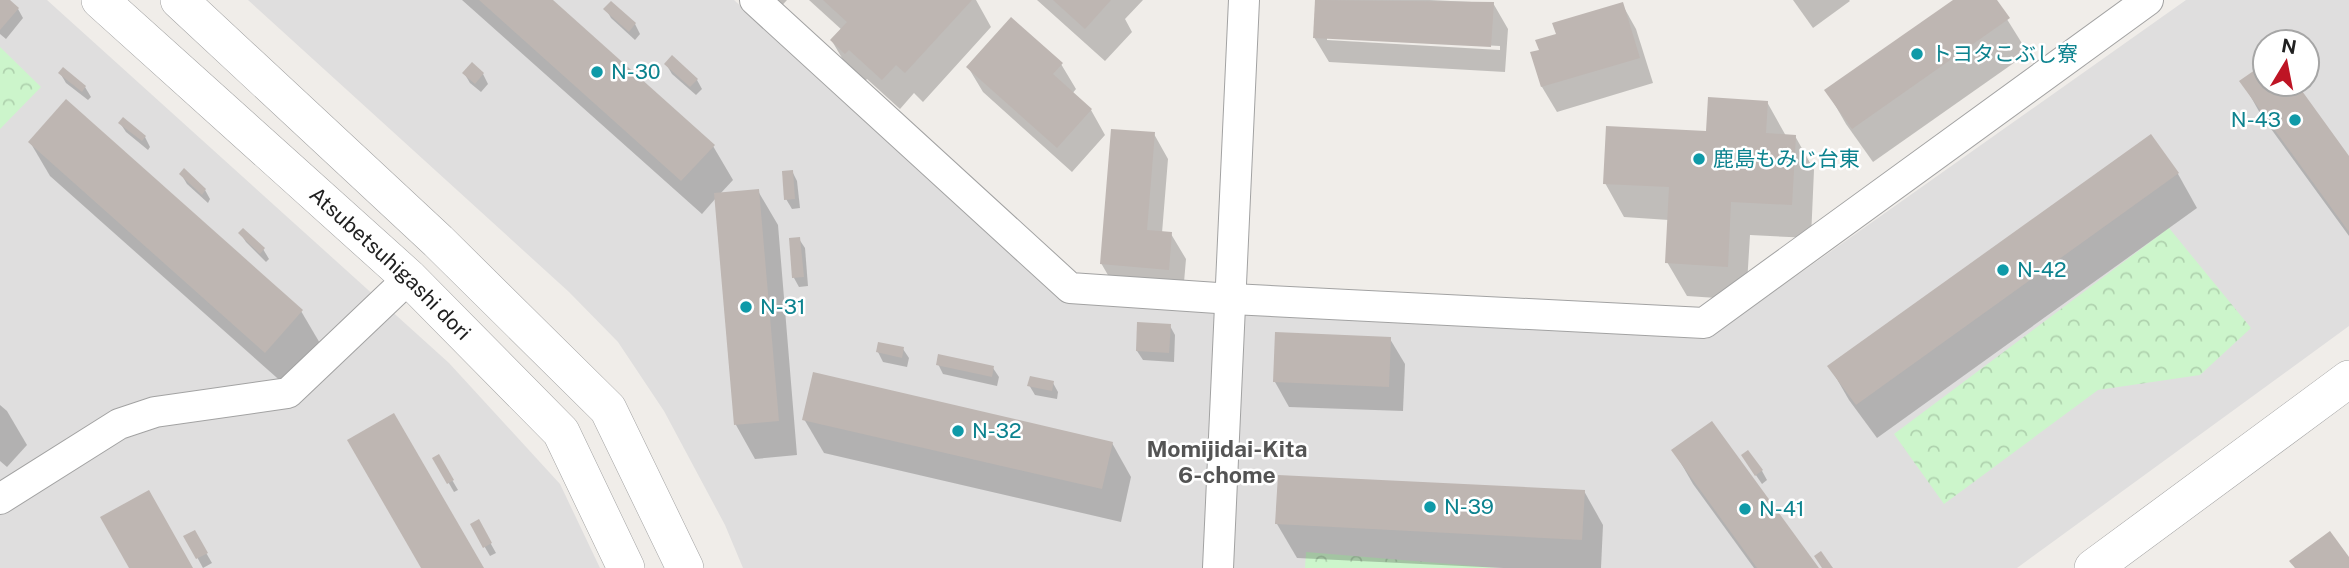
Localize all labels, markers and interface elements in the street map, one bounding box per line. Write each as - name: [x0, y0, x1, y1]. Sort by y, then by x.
- north arrow: [2251, 28, 2321, 98]
- text: N: [2280, 34, 2298, 58]
- place label: トヨタこぶし寮: [1931, 41, 2078, 66]
- marker: トヨタこぶし寮: [1909, 46, 1925, 62]
- place label: N-30: [611, 59, 661, 84]
- marker: N-30: [589, 64, 605, 80]
- place label: N-43: [2231, 107, 2281, 132]
- marker: N-43: [2287, 112, 2303, 128]
- place label: 鹿島もみじ台東: [1713, 146, 1860, 171]
- marker: 鹿島もみじ台東: [1691, 151, 1707, 167]
- street label: Atsubetsuhigashi dori: [305, 182, 476, 345]
- place label: N-42: [2017, 257, 2066, 282]
- marker: N-42: [1995, 262, 2011, 278]
- place label: N-31: [760, 294, 806, 319]
- marker: N-31: [738, 299, 754, 315]
- place label: N-32: [972, 418, 1022, 443]
- marker: N-32: [950, 423, 966, 439]
- district label: Momijidai-Kita 6-chome: [1146, 435, 1308, 488]
- place label: N-39: [1444, 494, 1494, 519]
- place label: N-41: [1759, 496, 1805, 521]
- marker: N-39: [1422, 499, 1438, 515]
- marker: N-41: [1737, 501, 1753, 517]

